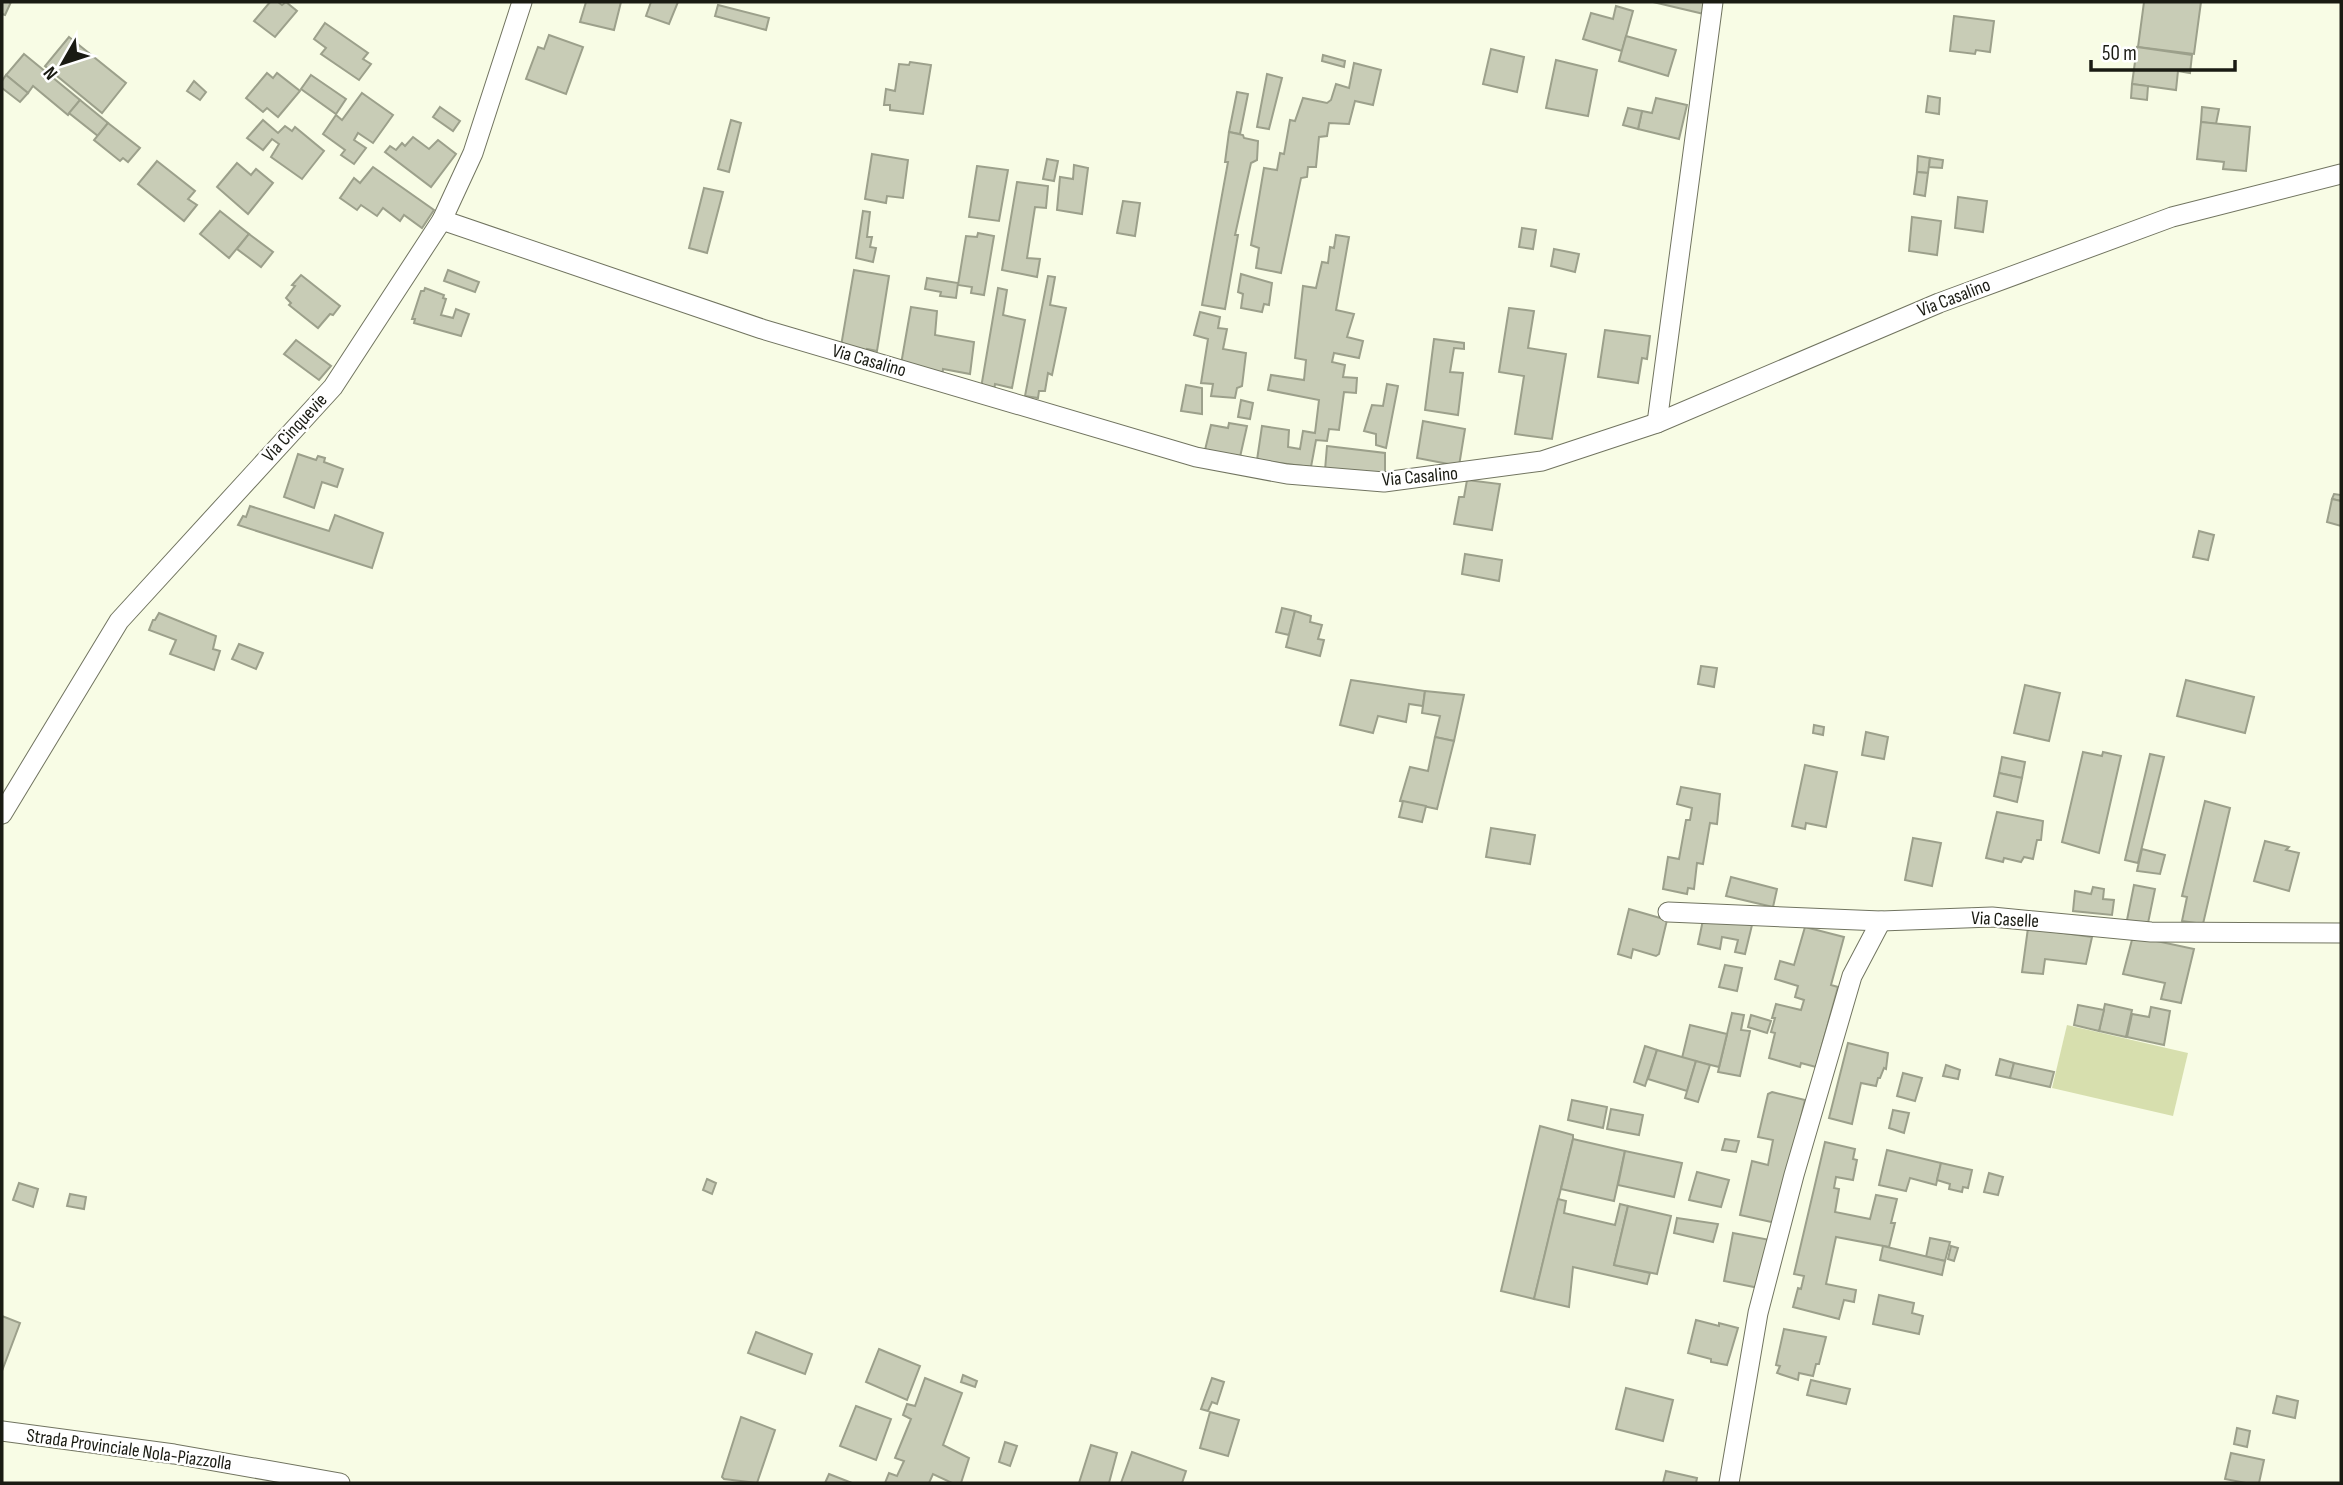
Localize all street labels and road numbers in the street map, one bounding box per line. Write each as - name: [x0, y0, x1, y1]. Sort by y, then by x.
- street label: Via Casalino: [1914, 274, 1994, 322]
- street label: Via Casalino: [829, 339, 909, 383]
- street label: Via Cinquevie: [258, 389, 332, 467]
- street label: Via Casalino: [1381, 462, 1459, 492]
- street label: Via Caselle: [1971, 907, 2039, 933]
- street label: Strada Provinciale Nola-Piazzolla: [25, 1424, 233, 1476]

